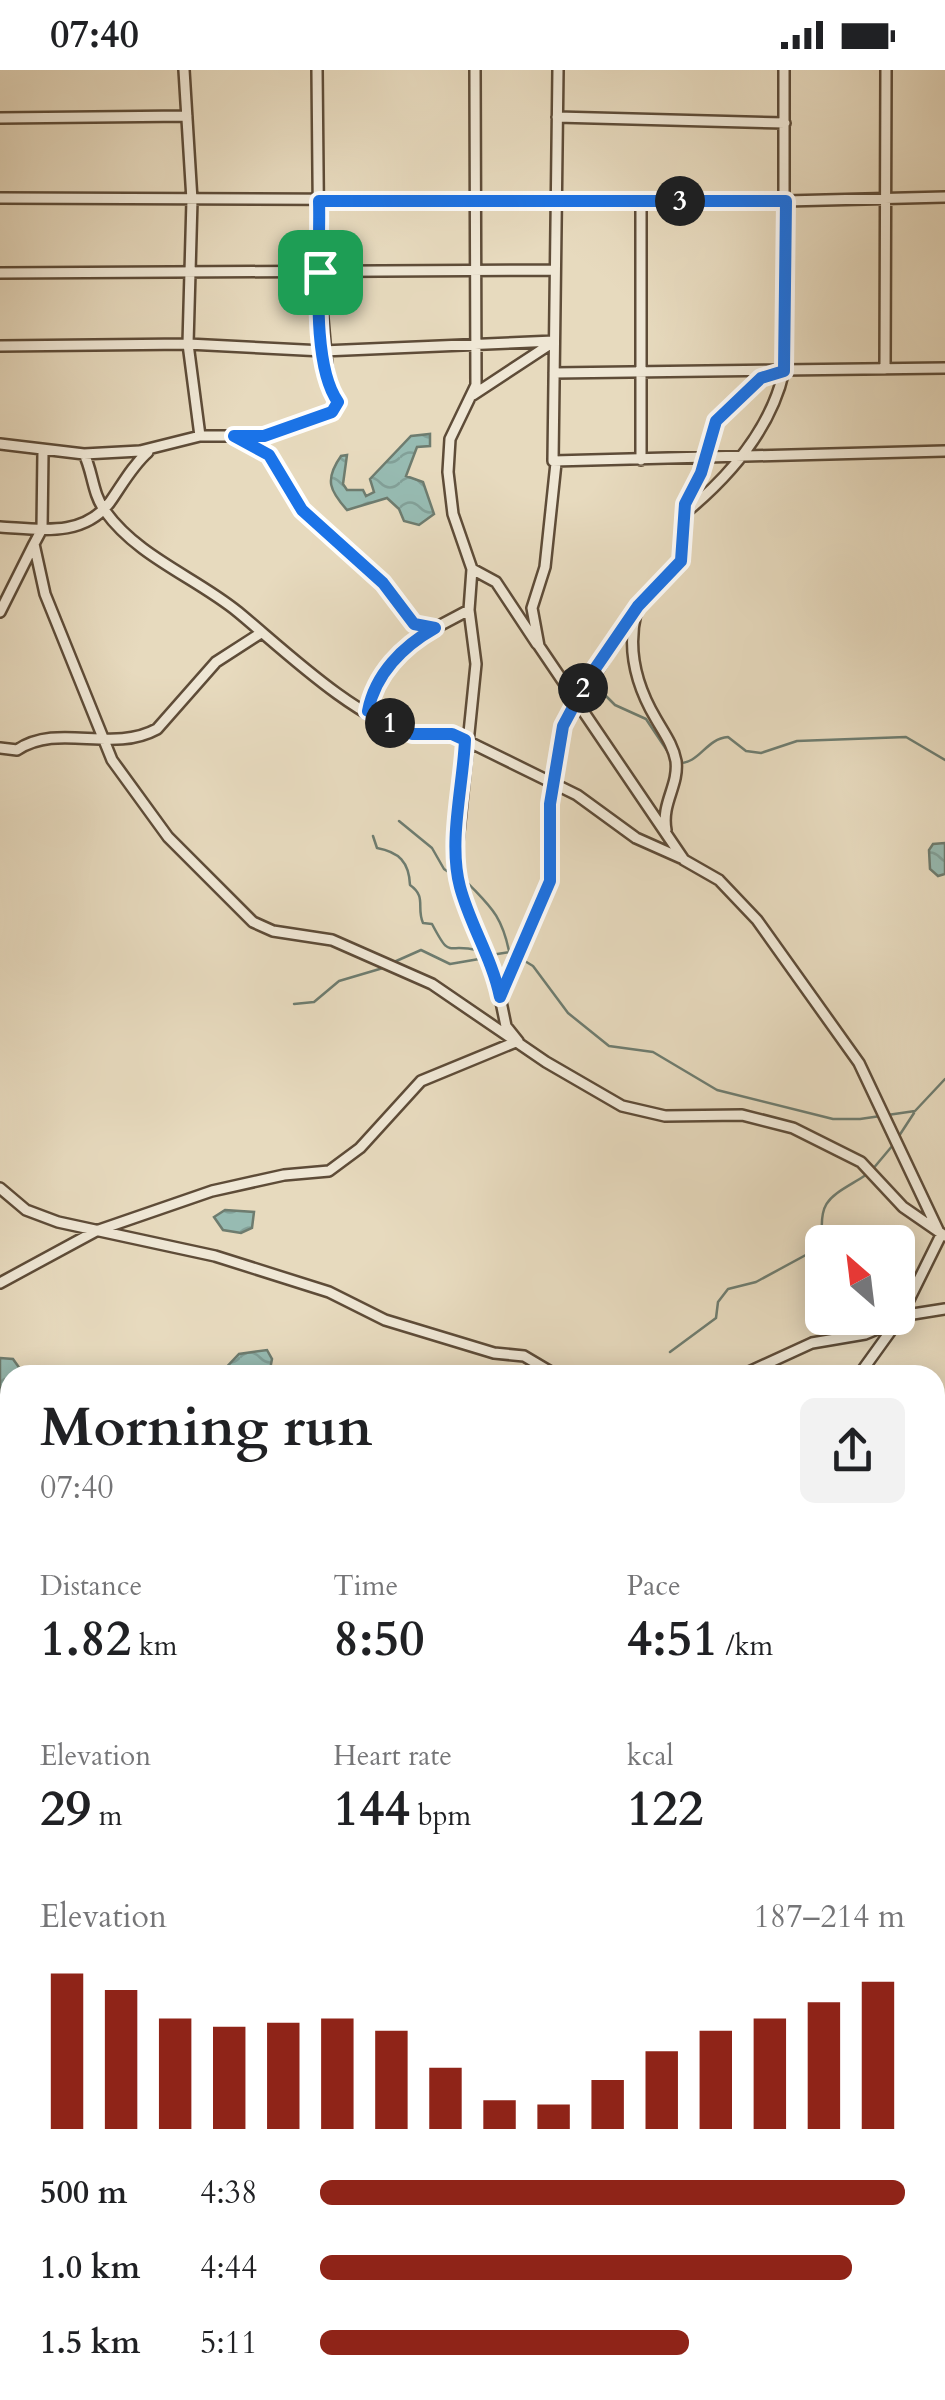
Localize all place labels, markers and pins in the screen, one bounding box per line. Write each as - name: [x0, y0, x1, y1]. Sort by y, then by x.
- pin: 3: [655, 176, 705, 226]
- pin: [278, 230, 363, 315]
- pin: 2: [558, 663, 608, 713]
- pin: 1: [365, 698, 415, 748]

